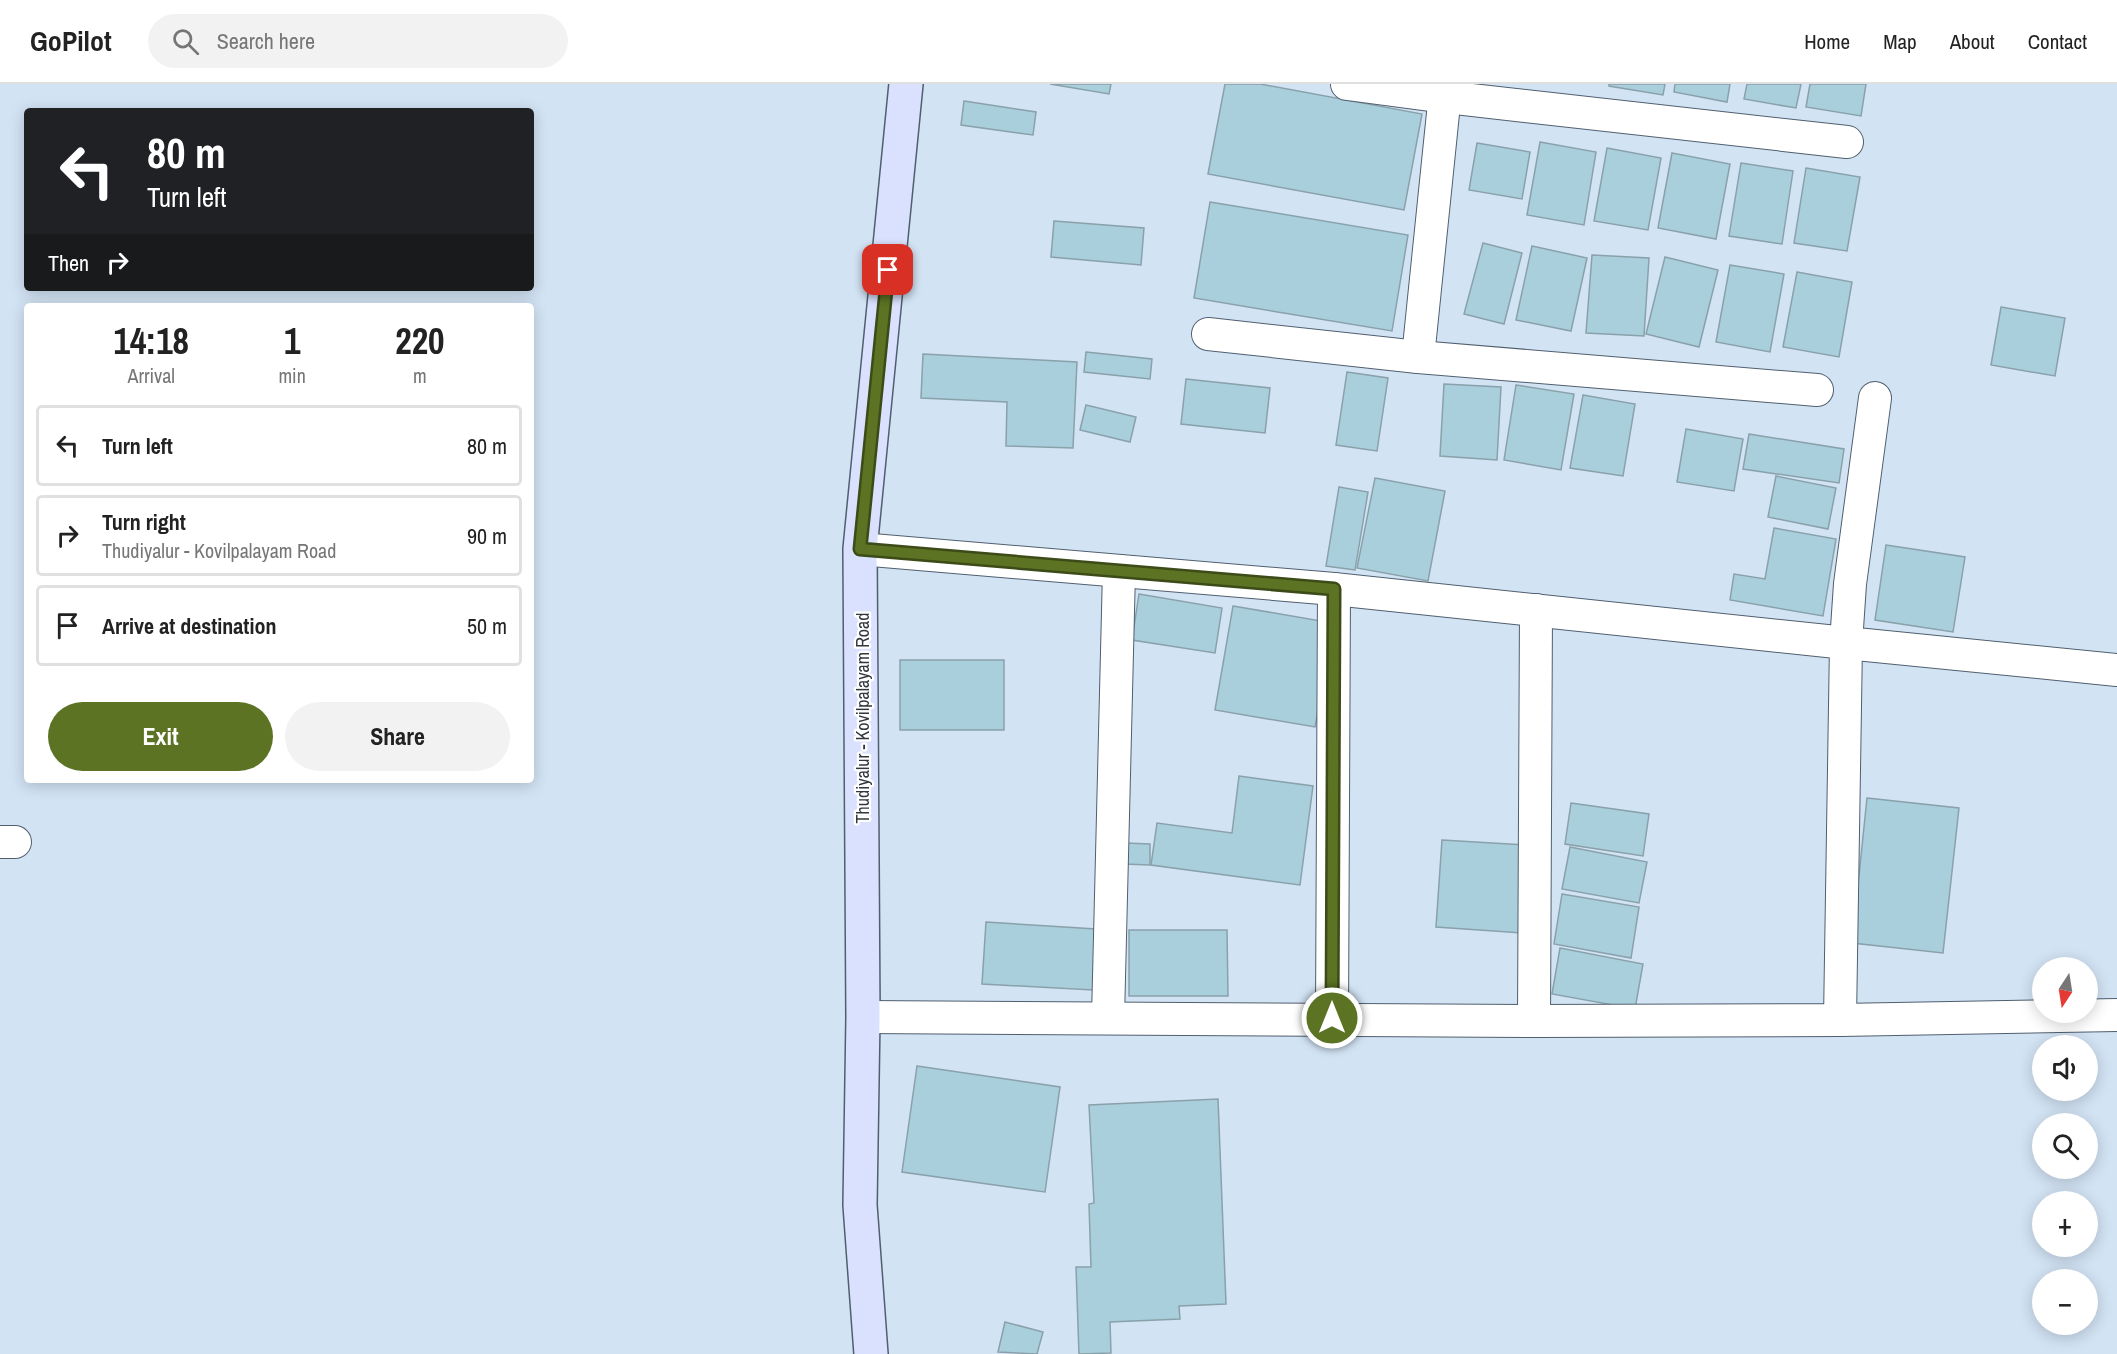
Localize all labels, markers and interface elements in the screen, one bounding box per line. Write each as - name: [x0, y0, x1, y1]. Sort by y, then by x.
- search box: [148, 14, 568, 68]
- text: GoPilot: [30, 22, 112, 60]
- icon: search: [169, 25, 202, 58]
- text: Search here: [217, 26, 315, 56]
- text: Home: [1804, 27, 1850, 56]
- text: Map: [1883, 27, 1917, 56]
- text: About: [1950, 27, 1995, 56]
- text: Contact: [2028, 27, 2087, 56]
- text: 80 m: [147, 125, 226, 181]
- icon: left: [48, 132, 126, 210]
- text: Turn left: [147, 179, 226, 215]
- pin: [862, 244, 913, 295]
- icon: right: [101, 246, 134, 279]
- text: Then: [48, 248, 89, 278]
- icon: arrive: [871, 253, 904, 286]
- text: 14:18: [113, 317, 189, 365]
- text: 1: [284, 317, 300, 365]
- text: 220: [395, 317, 445, 365]
- text: Arrival: [128, 362, 175, 389]
- text: min: [278, 362, 306, 389]
- text: m: [413, 362, 427, 389]
- icon: left: [51, 429, 84, 462]
- text: Turn left: [102, 431, 173, 461]
- text: 80 m: [467, 431, 507, 461]
- text: Turn right: [102, 507, 186, 537]
- icon: right: [51, 519, 84, 552]
- text: 90 m: [467, 521, 507, 551]
- text: Thudiyalur - Kovilpalayam Road: [102, 537, 336, 564]
- icon: arrive: [51, 609, 84, 642]
- text: Arrive at destination: [102, 611, 276, 641]
- text: 50 m: [467, 611, 507, 641]
- street label: Thudiyalur - Kovilpalayam Road: [850, 613, 875, 823]
- button: Exit: [48, 702, 273, 771]
- button: Share: [285, 702, 510, 771]
- north arrow: [2032, 957, 2098, 1023]
- map controls: [2032, 957, 2098, 1335]
- position arrow: [1300, 986, 1364, 1050]
- button: sound: [2032, 1035, 2098, 1101]
- button: search: [2032, 1113, 2098, 1179]
- button: +: [2032, 1191, 2098, 1257]
- button: −: [2032, 1269, 2098, 1335]

